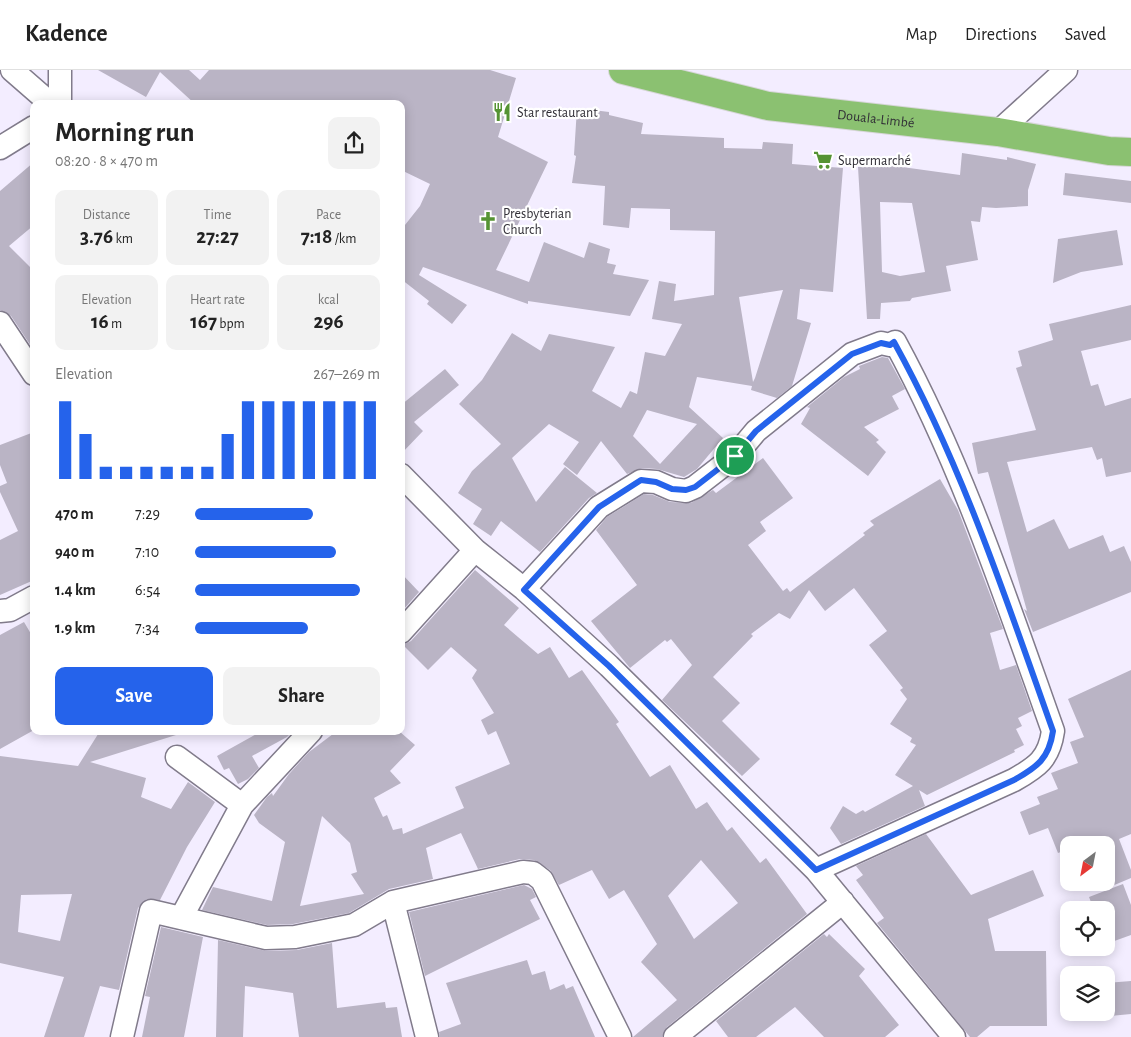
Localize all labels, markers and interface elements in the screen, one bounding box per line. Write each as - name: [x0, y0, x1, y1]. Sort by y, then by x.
- text: Kadence: [25, 22, 108, 46]
- text: Map: [906, 26, 937, 44]
- text: Directions: [965, 26, 1037, 44]
- text: Saved: [1065, 26, 1106, 44]
- restaurant icon: Star restaurant: [491, 101, 513, 123]
- place label: Star restaurant: [517, 106, 598, 120]
- street label: Douala-Limbé: [837, 108, 915, 130]
- button: share: [328, 117, 380, 169]
- text: Morning run: [55, 119, 195, 147]
- supermarket icon: Supermarché: [812, 149, 834, 171]
- text: 08:20 · 8 × 470 m: [55, 153, 158, 169]
- place label: Supermarché: [838, 154, 911, 168]
- place label: Presbyterian Church: [503, 207, 571, 237]
- text: Distance: [83, 208, 130, 222]
- text: Time: [204, 208, 231, 222]
- text: Pace: [316, 208, 341, 222]
- church icon: Presbyterian Church: [477, 210, 499, 232]
- text: 3.76: [80, 226, 113, 247]
- text: 27:27: [196, 226, 239, 247]
- text: 7:18: [301, 226, 332, 247]
- text: km: [113, 232, 133, 246]
- text: /km: [332, 232, 356, 246]
- text: Elevation: [81, 293, 132, 307]
- text: Heart rate: [190, 293, 245, 307]
- text: kcal: [318, 293, 339, 307]
- text: 16: [91, 311, 109, 332]
- text: 167: [190, 311, 217, 332]
- text: 296: [313, 311, 344, 332]
- text: m: [109, 317, 122, 331]
- text: bpm: [217, 317, 245, 331]
- text: Elevation: [55, 366, 113, 382]
- text: 267–269 m: [313, 366, 380, 382]
- pin: [714, 435, 756, 477]
- icon: arrive: [721, 442, 749, 470]
- text: 470 m: [55, 506, 94, 522]
- text: 7:29: [135, 506, 160, 522]
- text: 940 m: [55, 544, 94, 560]
- text: 7:10: [135, 544, 159, 560]
- text: 1.4 km: [55, 582, 96, 598]
- text: 6:54: [135, 582, 161, 598]
- text: 1.9 km: [55, 620, 95, 636]
- text: 7:34: [135, 620, 160, 636]
- button: Save: [55, 667, 213, 725]
- button: Share: [223, 667, 380, 725]
- north arrow: [1060, 836, 1115, 891]
- map controls: [1060, 836, 1115, 1021]
- button: locate: [1060, 901, 1115, 956]
- button: layers: [1060, 966, 1115, 1021]

